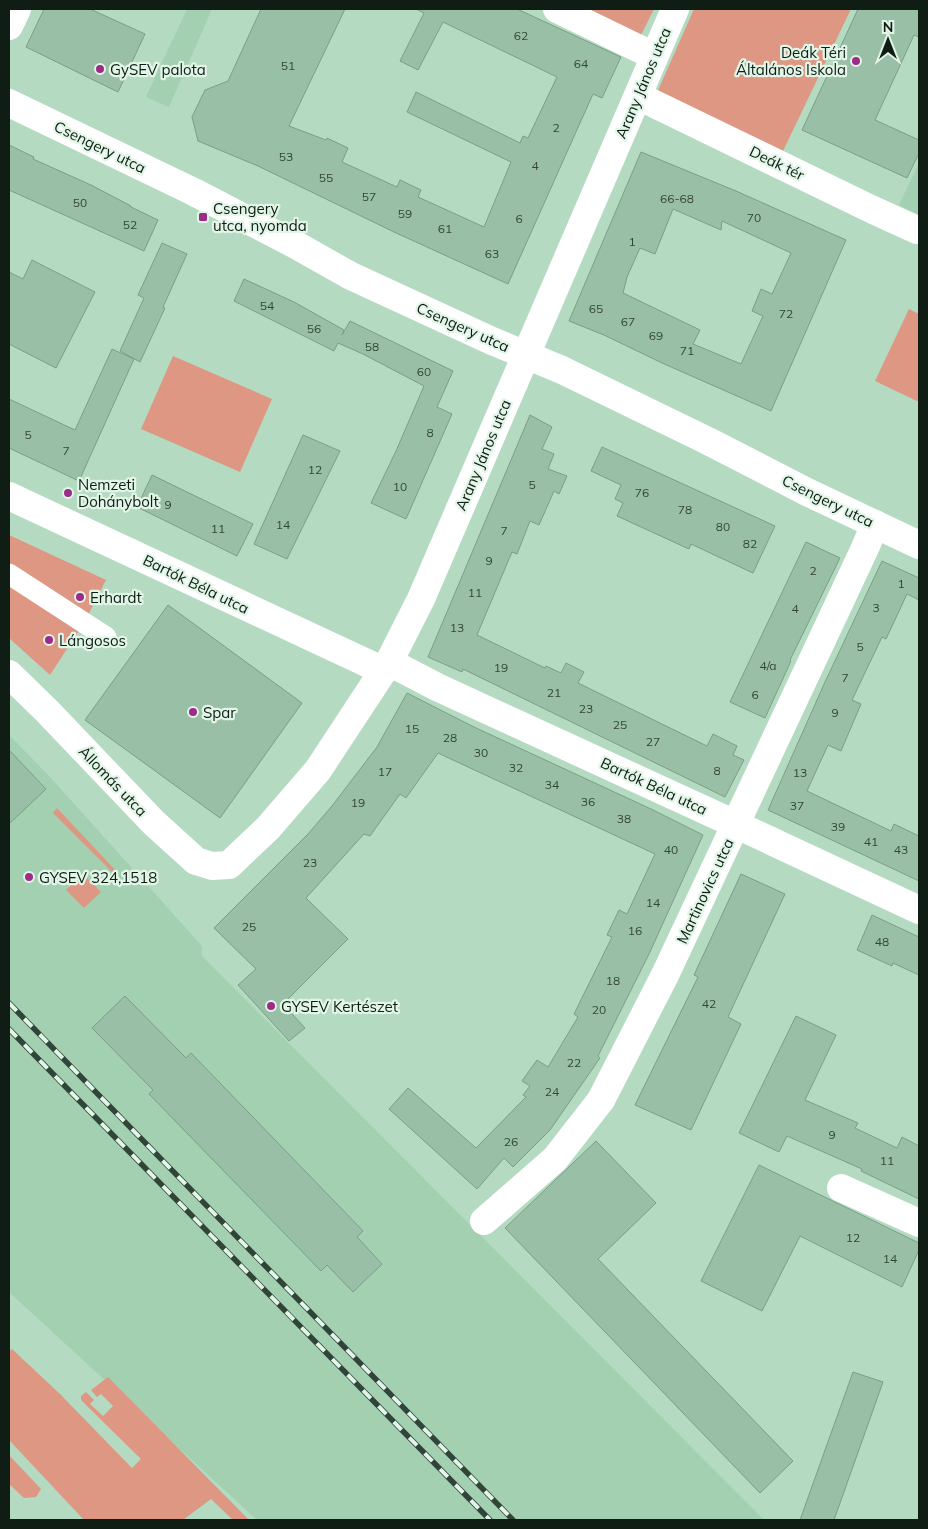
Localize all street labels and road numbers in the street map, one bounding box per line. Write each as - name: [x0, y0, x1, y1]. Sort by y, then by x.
- street label: Arany János utca: [611, 25, 675, 141]
- street label: Csengery utca: [51, 117, 149, 177]
- street label: Deák tér: [746, 142, 808, 185]
- street label: Csengery utca: [414, 298, 512, 356]
- street label: Arany János utca: [451, 397, 515, 513]
- street label: Csengery utca: [779, 471, 877, 531]
- street label: Bartók Béla utca: [140, 550, 252, 618]
- street label: Állomás utca: [75, 742, 151, 820]
- street label: Bartók Béla utca: [598, 753, 710, 819]
- street label: Martinovics utca: [672, 835, 738, 947]

